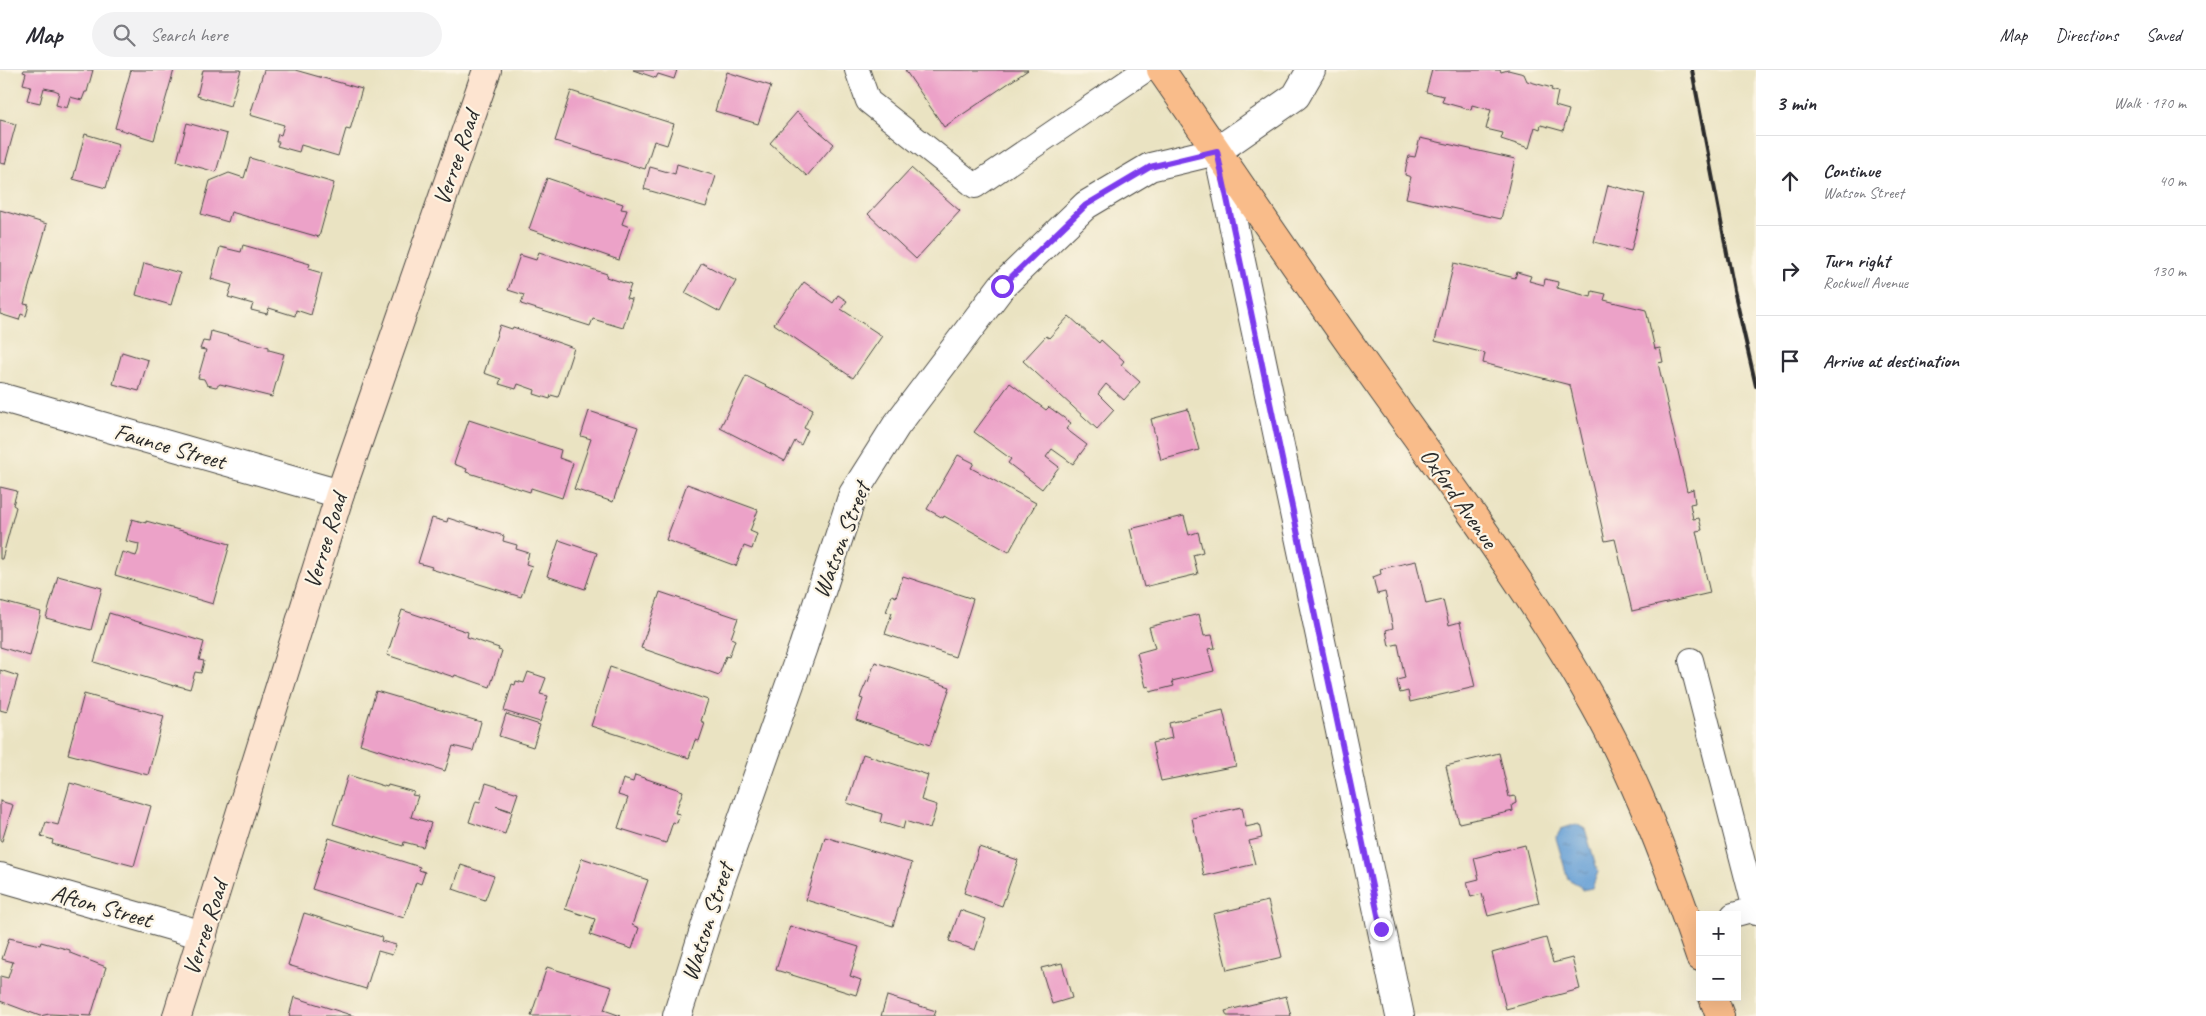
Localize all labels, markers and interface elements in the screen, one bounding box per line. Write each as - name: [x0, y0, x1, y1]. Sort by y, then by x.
- search box: [92, 12, 442, 57]
- text: Map: [25, 20, 62, 50]
- icon: search: [110, 21, 138, 49]
- text: Search here: [150, 23, 228, 47]
- text: Map: [2000, 24, 2027, 46]
- text: Directions: [2055, 24, 2118, 46]
- text: Saved: [2146, 24, 2181, 46]
- text: 3 min: [1776, 90, 1816, 116]
- text: Walk · 170 m: [2114, 93, 2186, 113]
- street label: Verree Road: [426, 104, 487, 209]
- text: Continue: [1823, 159, 1880, 183]
- icon: ahead: [1776, 167, 1804, 195]
- text: 40 m: [2159, 171, 2186, 191]
- text: Watson Street: [1823, 183, 1904, 203]
- text: Turn right: [1823, 249, 1890, 273]
- icon: right: [1776, 257, 1804, 285]
- text: 130 m: [2152, 261, 2186, 281]
- text: Rockwell Avenue: [1823, 273, 1908, 293]
- route start: [991, 275, 1014, 298]
- icon: arrive: [1776, 347, 1804, 375]
- text: Arrive at destination: [1823, 349, 1959, 373]
- street label: Faunce Street: [111, 416, 231, 477]
- street label: Oxford Avenue: [1414, 442, 1506, 556]
- street label: Watson Street: [805, 475, 878, 602]
- street label: Verree Road: [296, 486, 355, 592]
- street label: Watson Street: [674, 857, 741, 984]
- street label: Verree Road: [176, 874, 235, 979]
- street label: Afton Street: [48, 877, 158, 935]
- map controls: [1696, 911, 1741, 1001]
- button: +: [1696, 911, 1741, 956]
- route end: [1370, 918, 1393, 941]
- button: −: [1696, 956, 1741, 1001]

